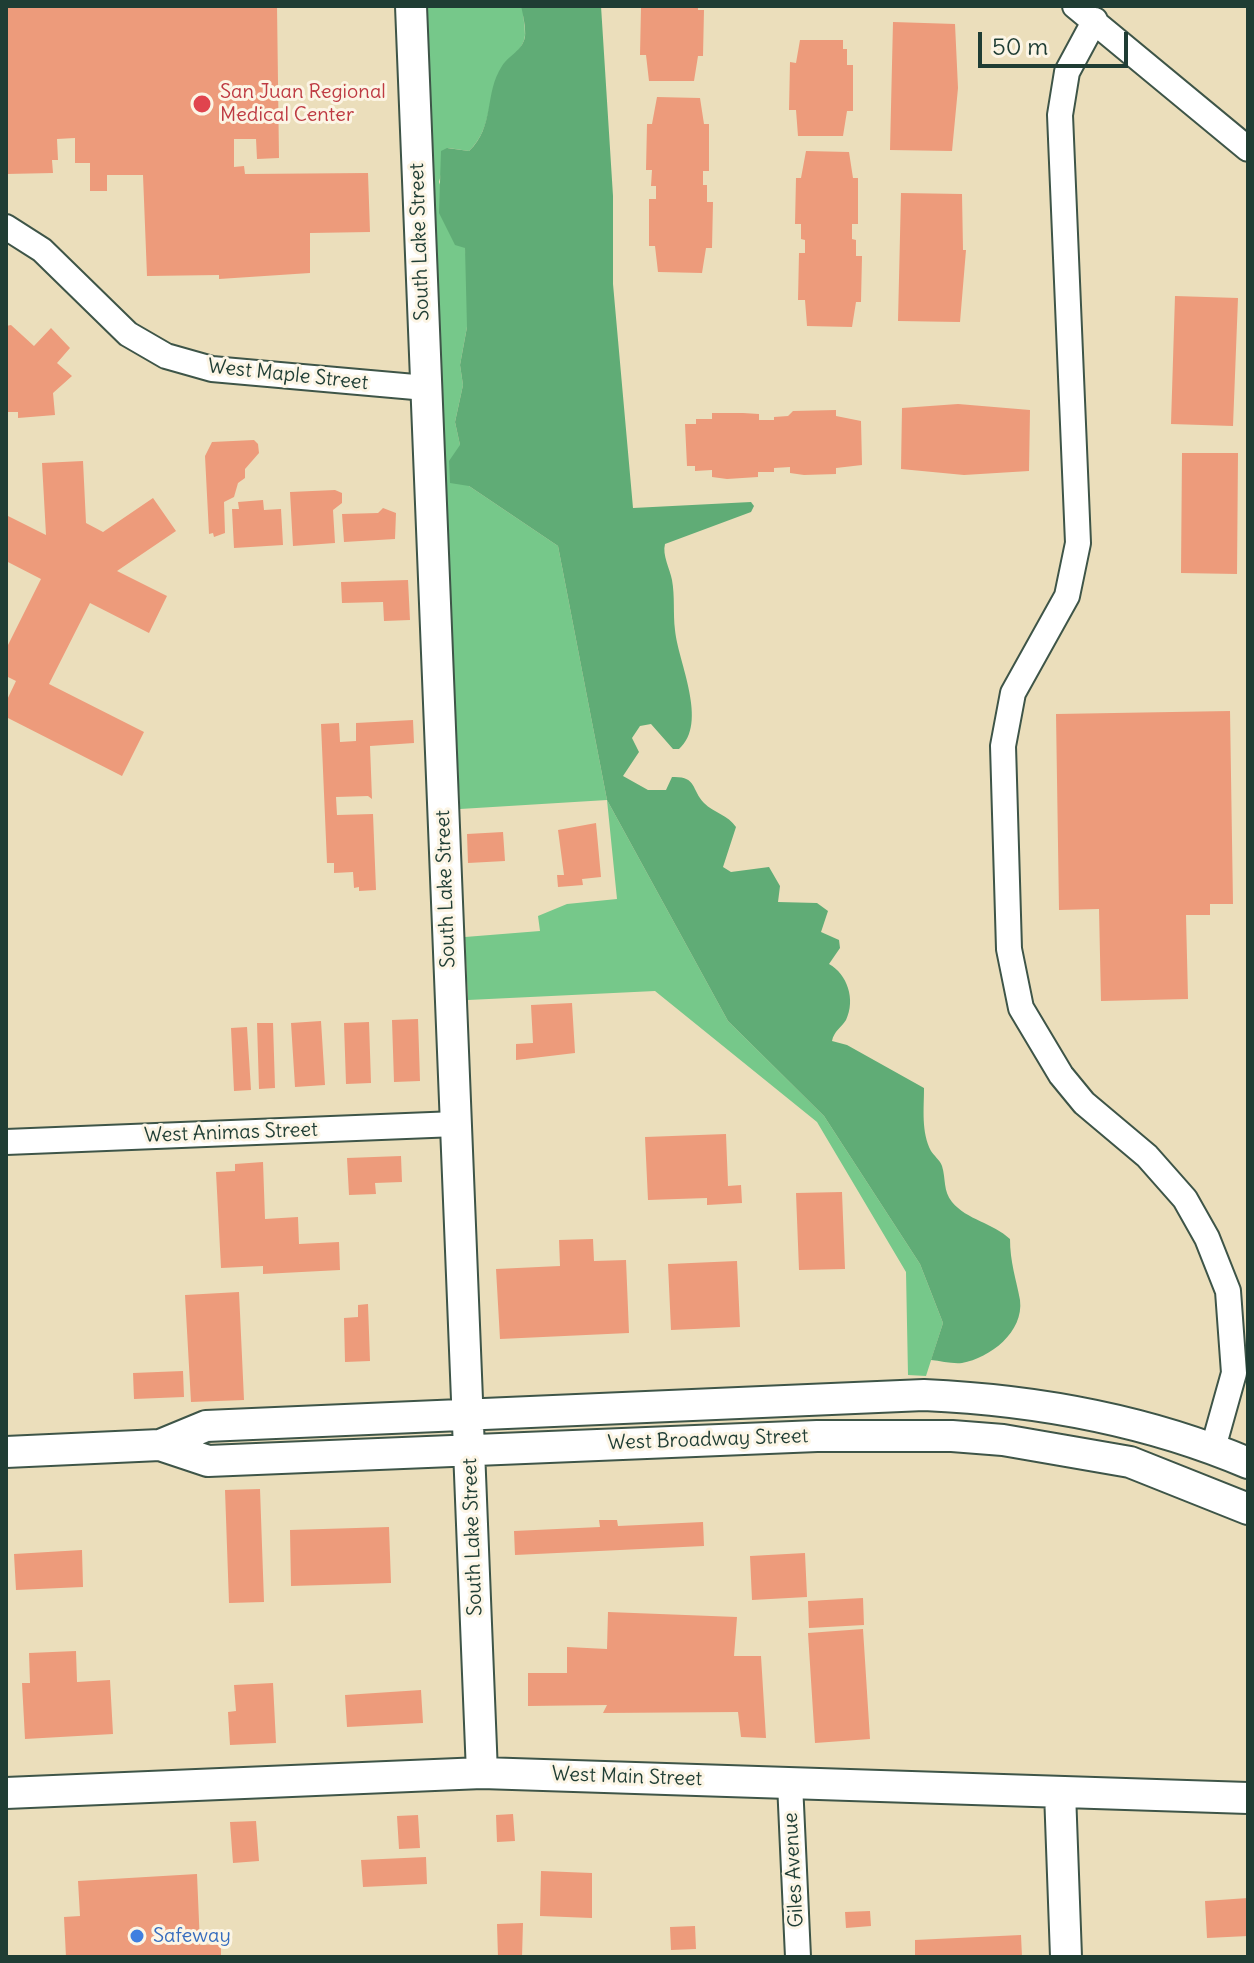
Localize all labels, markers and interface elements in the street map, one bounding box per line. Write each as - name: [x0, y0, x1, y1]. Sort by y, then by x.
- scale bar: [982, 16, 1132, 66]
- text: 50 m: [992, 31, 1048, 61]
- place label: San Juan Regional Medical Center: [220, 80, 386, 127]
- marker: San Juan Regional Medical Center: [191, 93, 213, 115]
- street label: South Lake Street: [405, 163, 435, 321]
- street label: West Maple Street: [207, 355, 369, 395]
- street label: South Lake Street: [431, 810, 461, 968]
- street label: West Animas Street: [144, 1118, 318, 1148]
- street label: West Broadway Street: [607, 1425, 809, 1455]
- street label: South Lake Street: [458, 1458, 488, 1616]
- street label: West Main Street: [551, 1762, 703, 1792]
- street label: Giles Avenue: [779, 1812, 809, 1928]
- place label: Safeway: [153, 1924, 231, 1948]
- marker: Safeway: [128, 1927, 146, 1945]

